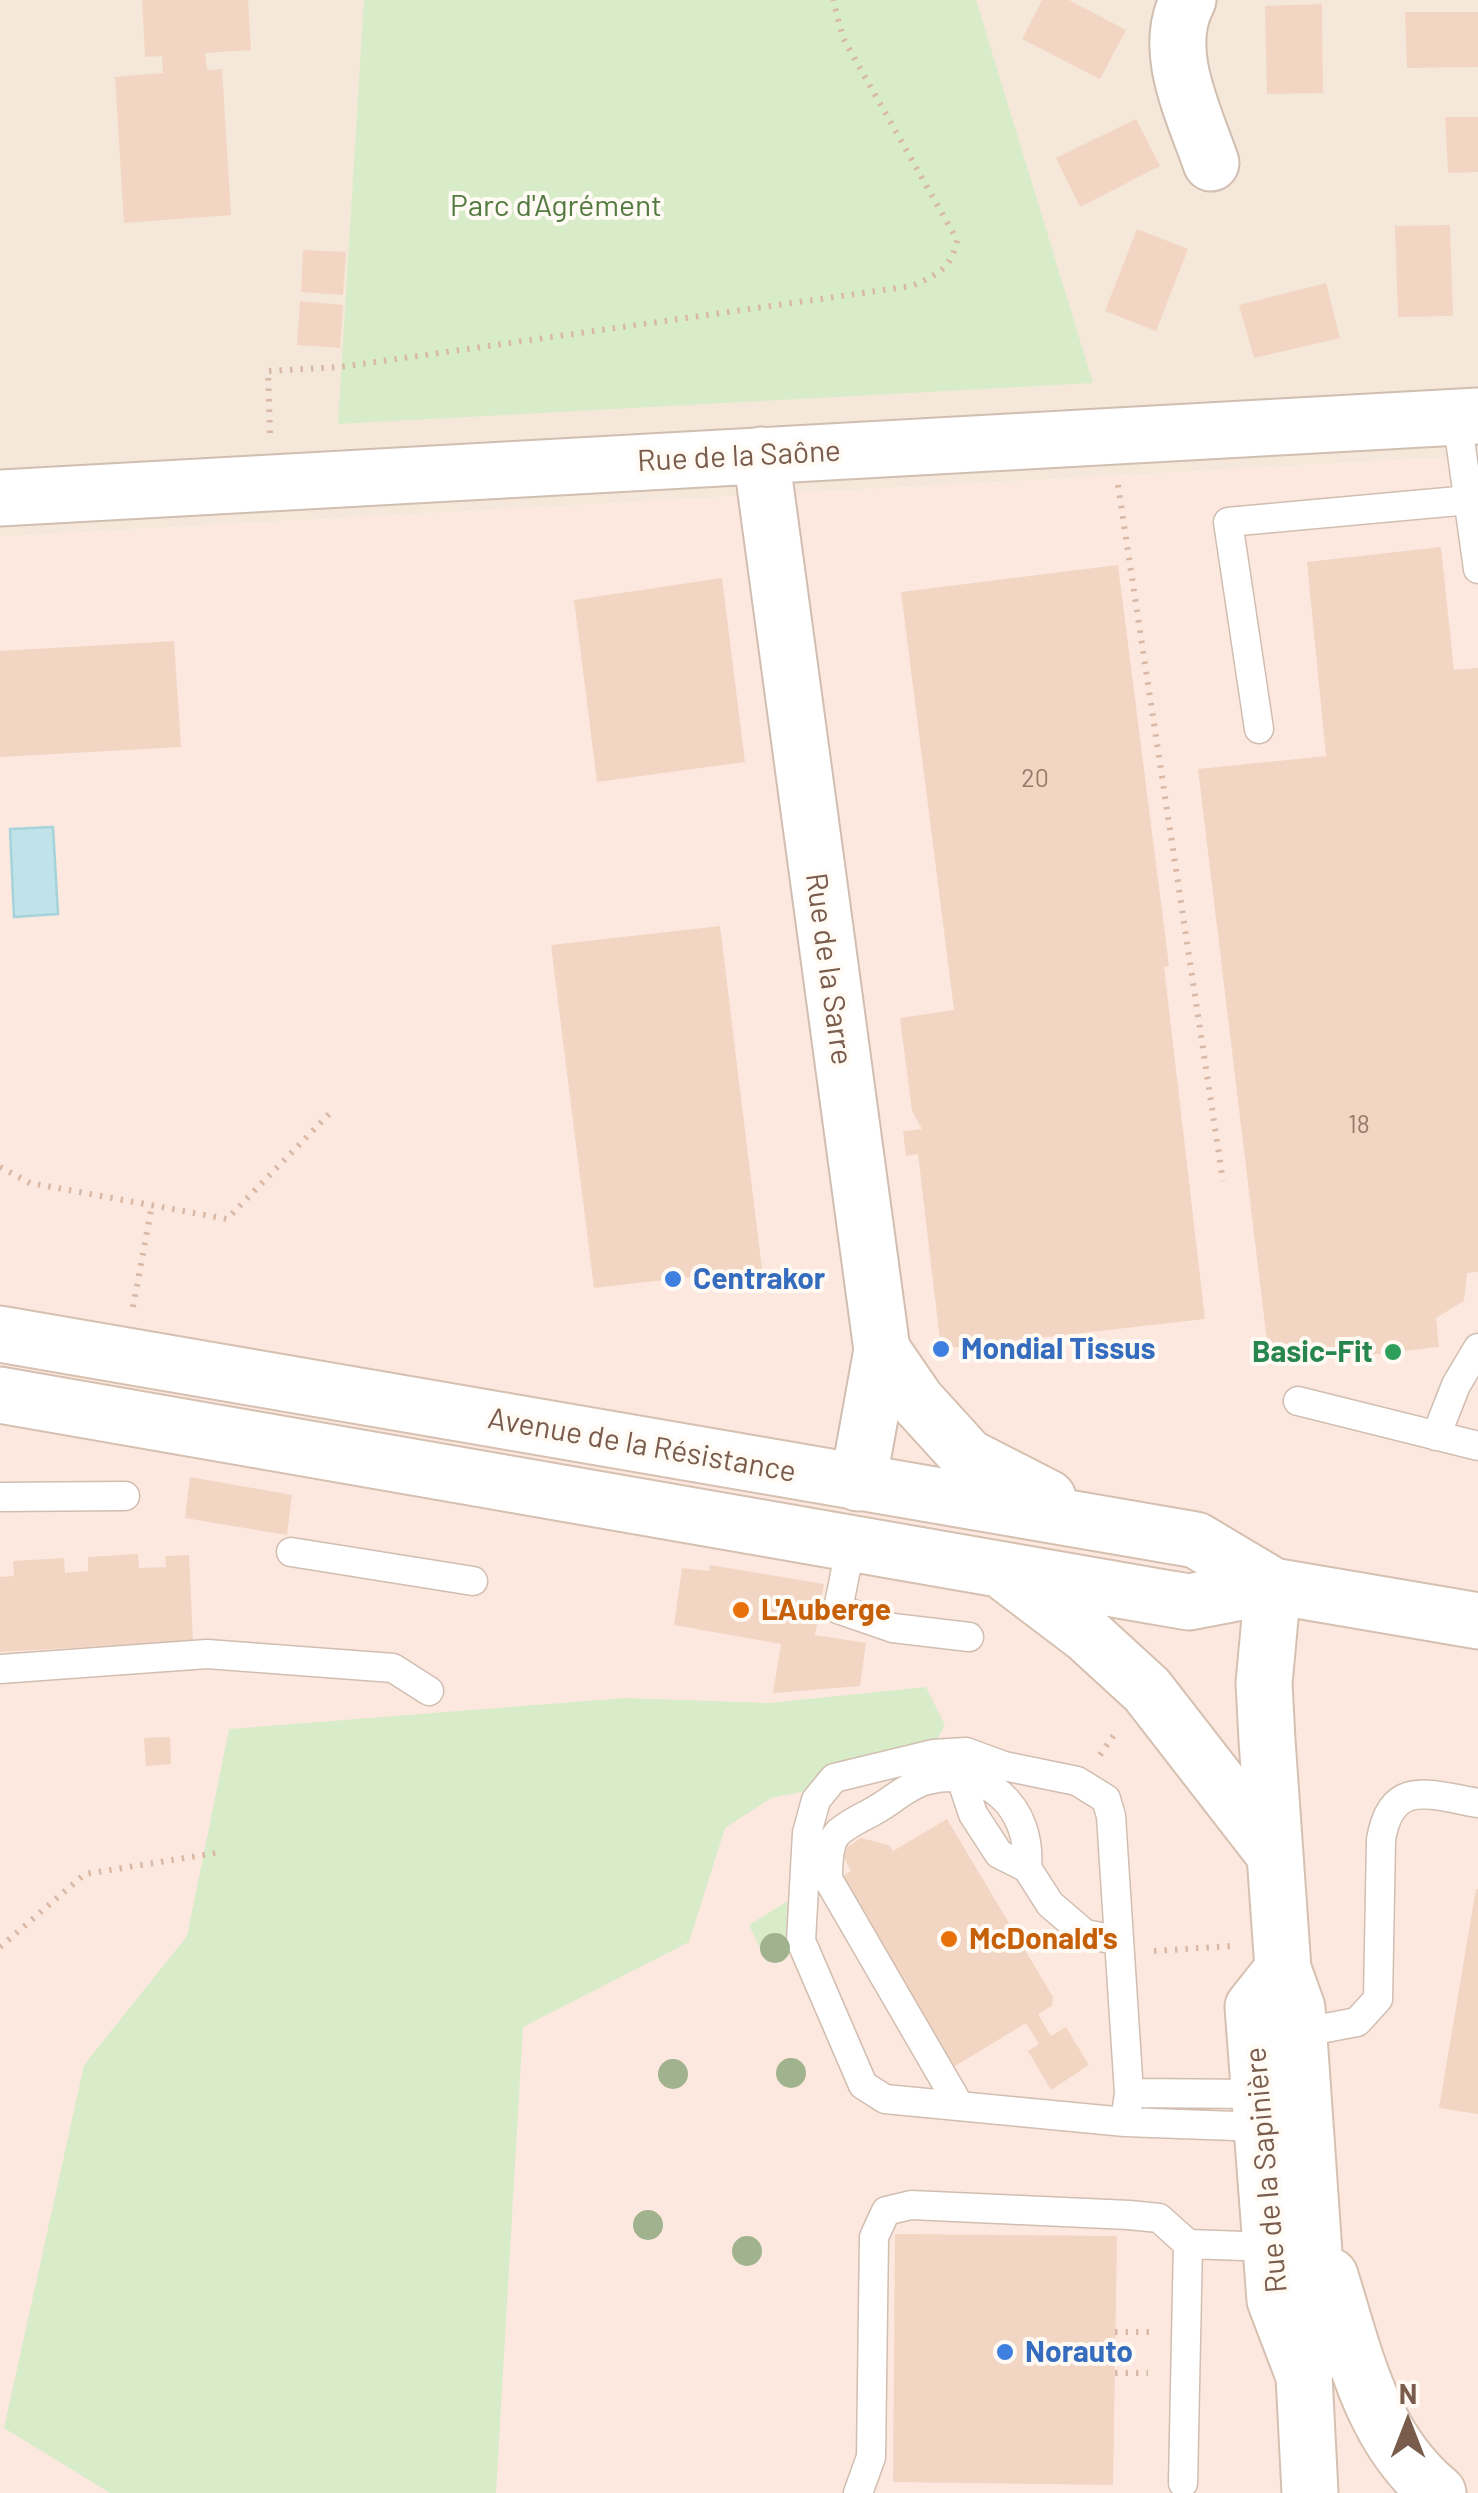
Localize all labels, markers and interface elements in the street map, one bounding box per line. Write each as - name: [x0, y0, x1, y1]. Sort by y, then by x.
- park label: Parc d'Agrément: [450, 188, 662, 224]
- street label: Rue de la Saône: [636, 433, 842, 479]
- house number: 20: [1021, 764, 1049, 794]
- street label: Rue de la Sarre: [798, 871, 860, 1067]
- house number: 18: [1348, 1110, 1370, 1140]
- place label: Centrakor: [693, 1261, 825, 1297]
- marker: Centrakor: [662, 1268, 684, 1290]
- place label: Mondial Tissus: [961, 1331, 1156, 1367]
- place label: Basic-Fit: [1252, 1334, 1373, 1370]
- marker: Mondial Tissus: [930, 1338, 952, 1360]
- marker: Basic-Fit: [1382, 1341, 1404, 1363]
- street label: Avenue de la Résistance: [485, 1400, 799, 1490]
- place label: L'Auberge: [761, 1592, 891, 1628]
- marker: L'Auberge: [730, 1599, 752, 1621]
- place label: McDonald's: [969, 1921, 1118, 1957]
- marker: McDonald's: [938, 1928, 960, 1950]
- street label: Rue de la Sapinière: [1237, 2046, 1295, 2294]
- place label: Norauto: [1025, 2334, 1133, 2370]
- marker: Norauto: [994, 2341, 1016, 2363]
- north arrow: [1358, 2373, 1458, 2473]
- text: N: [1399, 2376, 1417, 2410]

